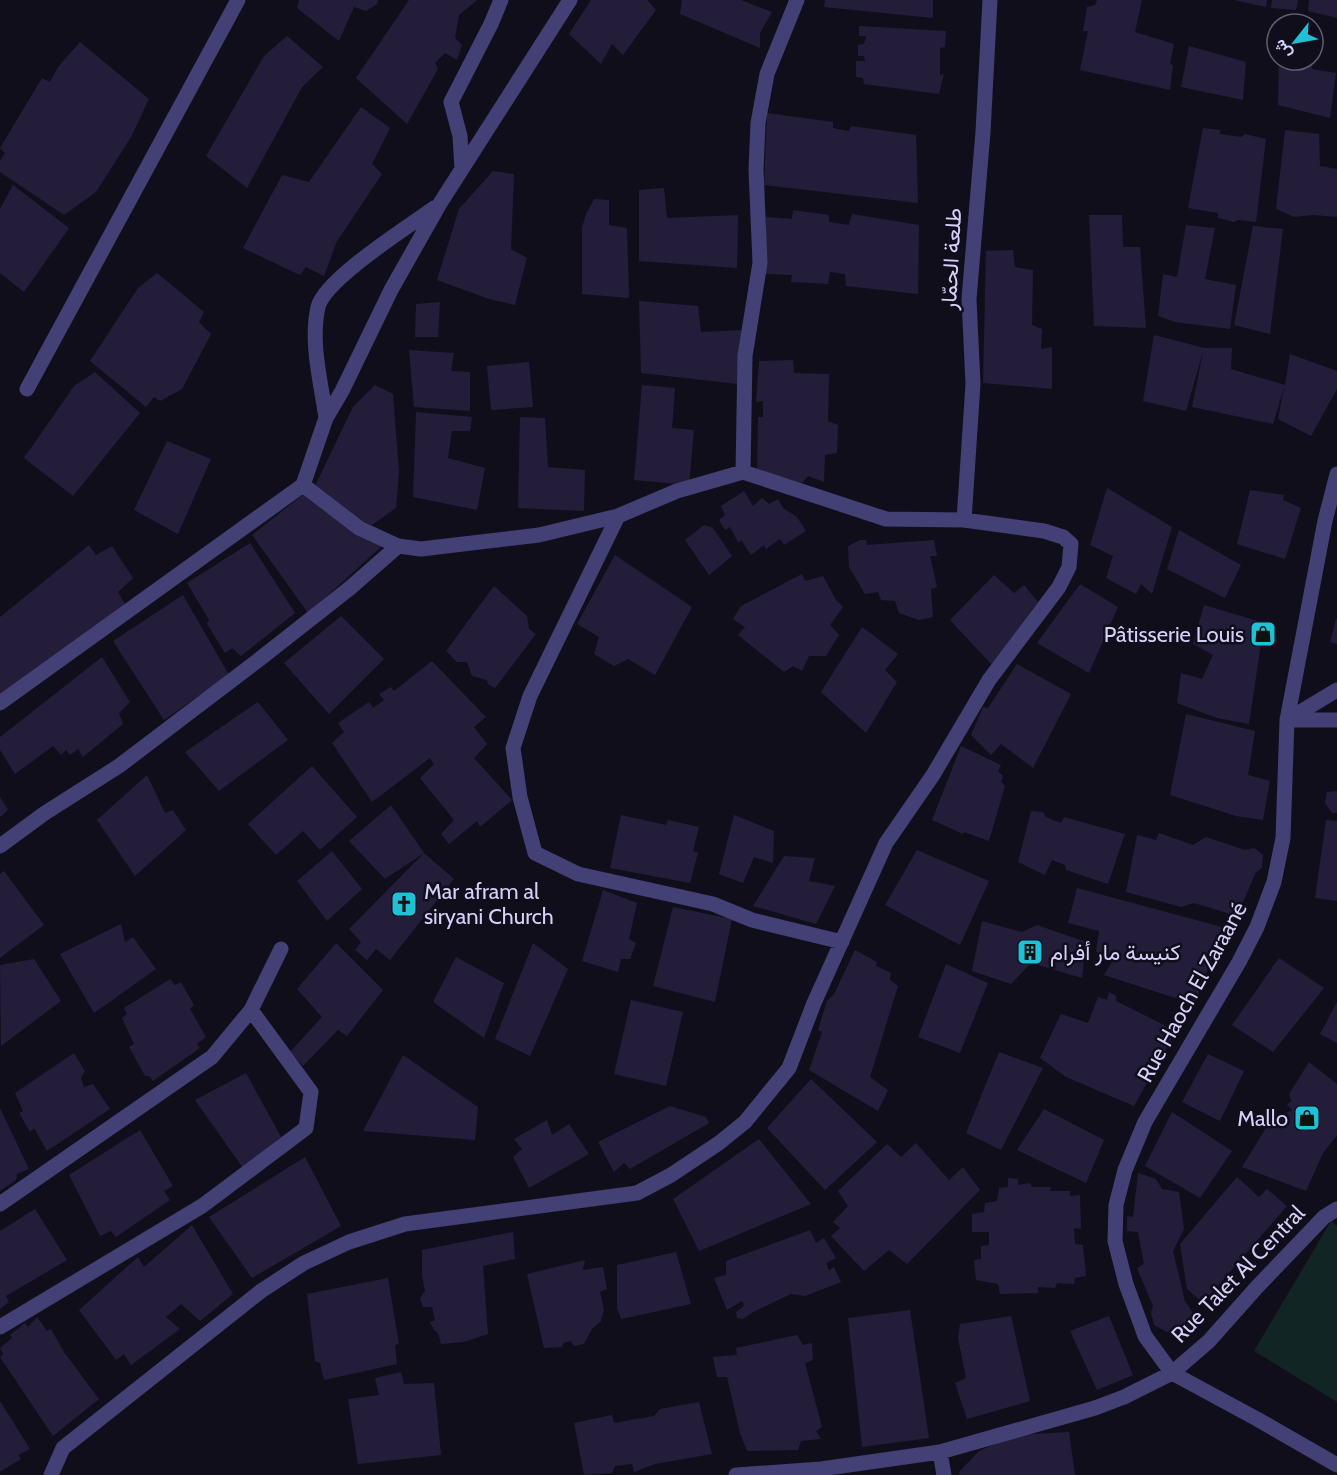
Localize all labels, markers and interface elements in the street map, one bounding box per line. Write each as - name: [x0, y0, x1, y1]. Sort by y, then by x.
- north arrow: [1265, 12, 1325, 72]
- text: ش: [1269, 36, 1296, 63]
- street label: طلعة الحمّار: [935, 207, 967, 312]
- shop icon: Pâtisserie Louis: [1248, 619, 1278, 649]
- place label: Pâtisserie Louis: [1104, 621, 1244, 648]
- place label: Mar afram al siryani Church: [424, 878, 554, 930]
- church icon: Mar afram al siryani Church: [389, 889, 419, 919]
- street label: Rue Haoch El Zaraané: [1131, 897, 1253, 1087]
- building icon: كنيسة مار أفرام: [1015, 937, 1045, 967]
- place label: كنيسة مار أفرام: [1050, 939, 1181, 967]
- shop icon: Mallo: [1292, 1103, 1322, 1133]
- place label: Mallo: [1237, 1105, 1288, 1132]
- street label: Rue Talet Al Central: [1166, 1199, 1311, 1348]

